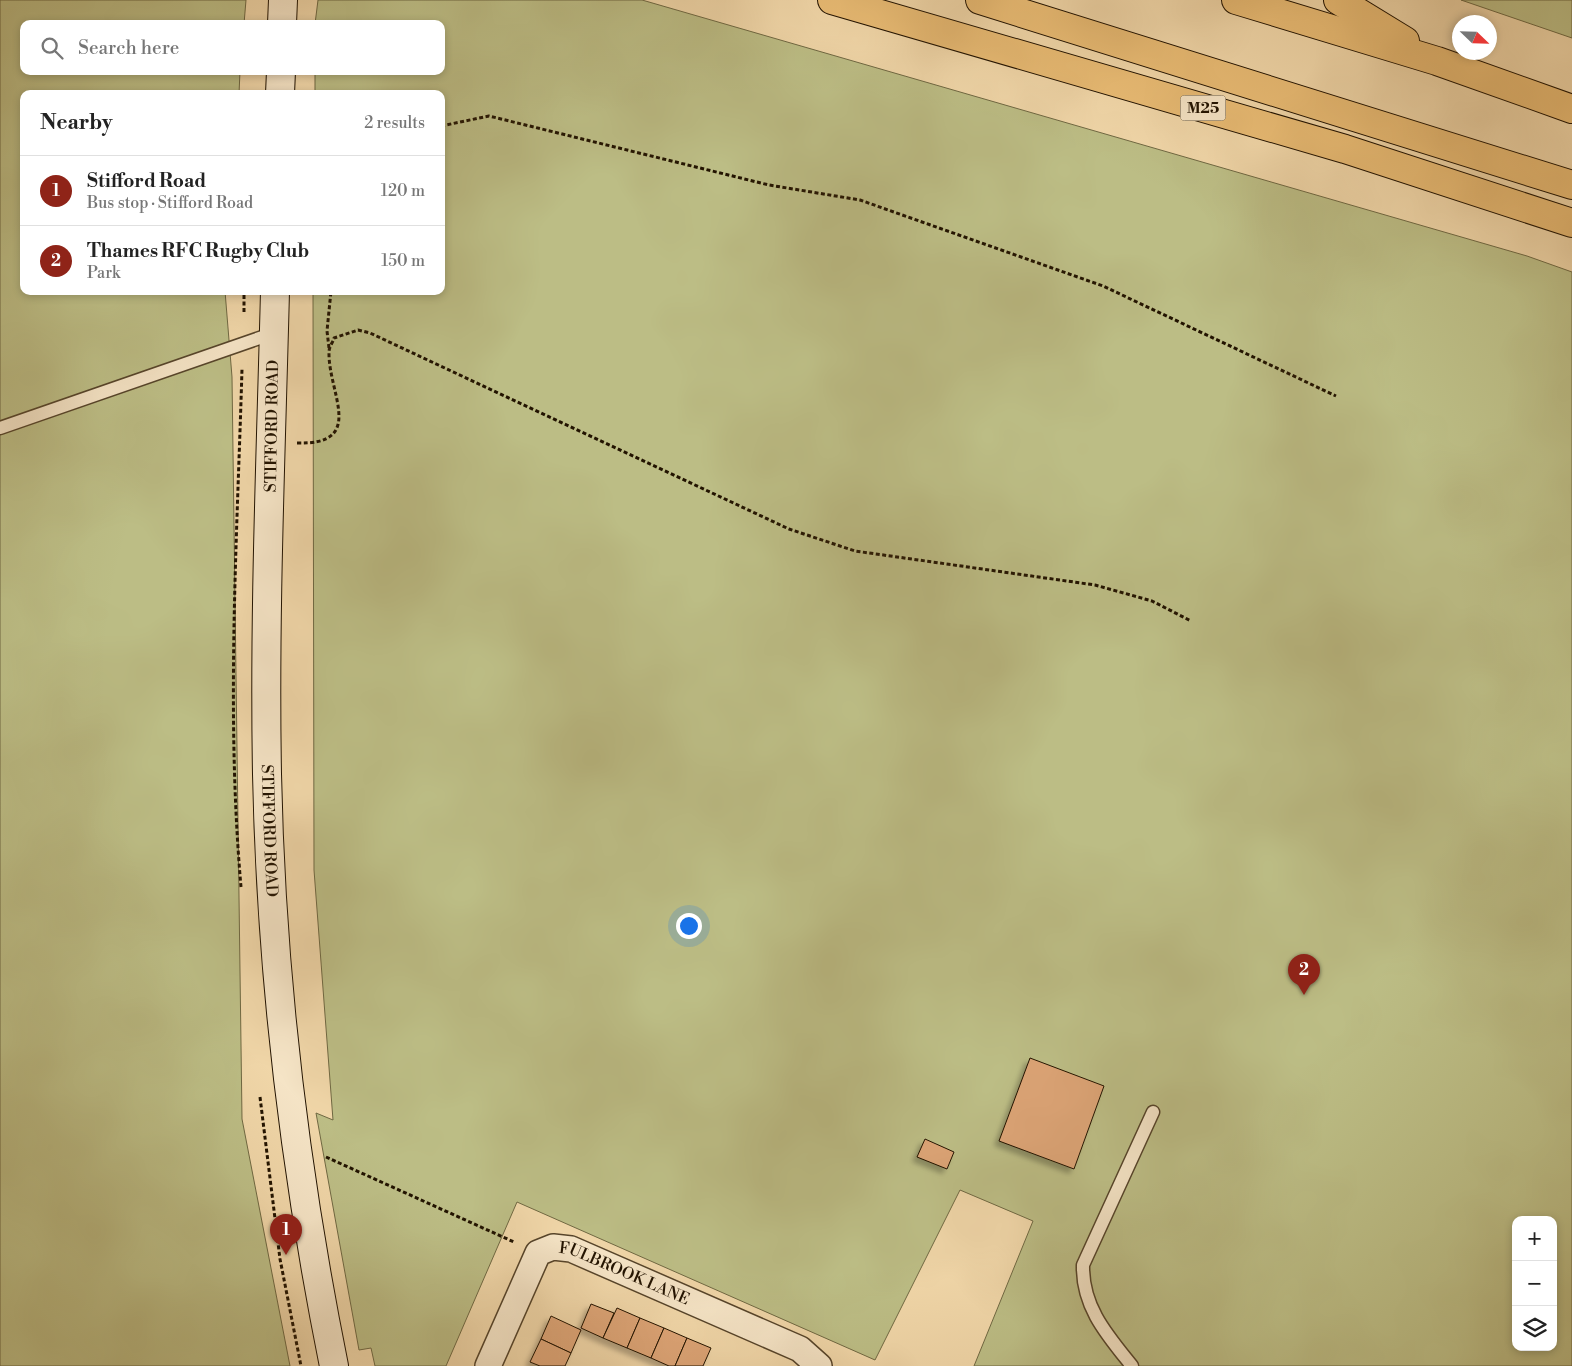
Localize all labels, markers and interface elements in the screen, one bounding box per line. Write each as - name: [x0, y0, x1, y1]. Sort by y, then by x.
- north arrow: [1452, 15, 1497, 60]
- search box: [20, 20, 445, 75]
- icon: search: [38, 34, 66, 62]
- text: Search here: [78, 36, 179, 60]
- road number: M25: [1180, 96, 1226, 120]
- text: Nearby: [40, 110, 113, 136]
- text: 2 results: [364, 113, 425, 133]
- text: Stifford Road: [87, 169, 206, 193]
- text: 1: [52, 181, 60, 201]
- text: 120 m: [381, 181, 425, 201]
- text: Bus stop · Stifford Road: [87, 193, 253, 213]
- text: Thames RFC Rugby Club: [87, 239, 309, 263]
- text: 2: [51, 251, 61, 271]
- text: 150 m: [381, 251, 425, 271]
- text: Park: [87, 263, 120, 283]
- street label: STIFFORD ROAD: [261, 360, 283, 492]
- street label: STIFFORD ROAD: [257, 764, 282, 898]
- your location: [676, 913, 702, 939]
- pin: 2: [1288, 954, 1320, 995]
- pin: 1: [270, 1214, 302, 1255]
- map controls: [1512, 1216, 1557, 1351]
- button: +: [1512, 1216, 1557, 1261]
- street label: FULBROOK LANE: [558, 1238, 693, 1310]
- button: −: [1512, 1261, 1557, 1306]
- button: layers: [1512, 1306, 1557, 1351]

